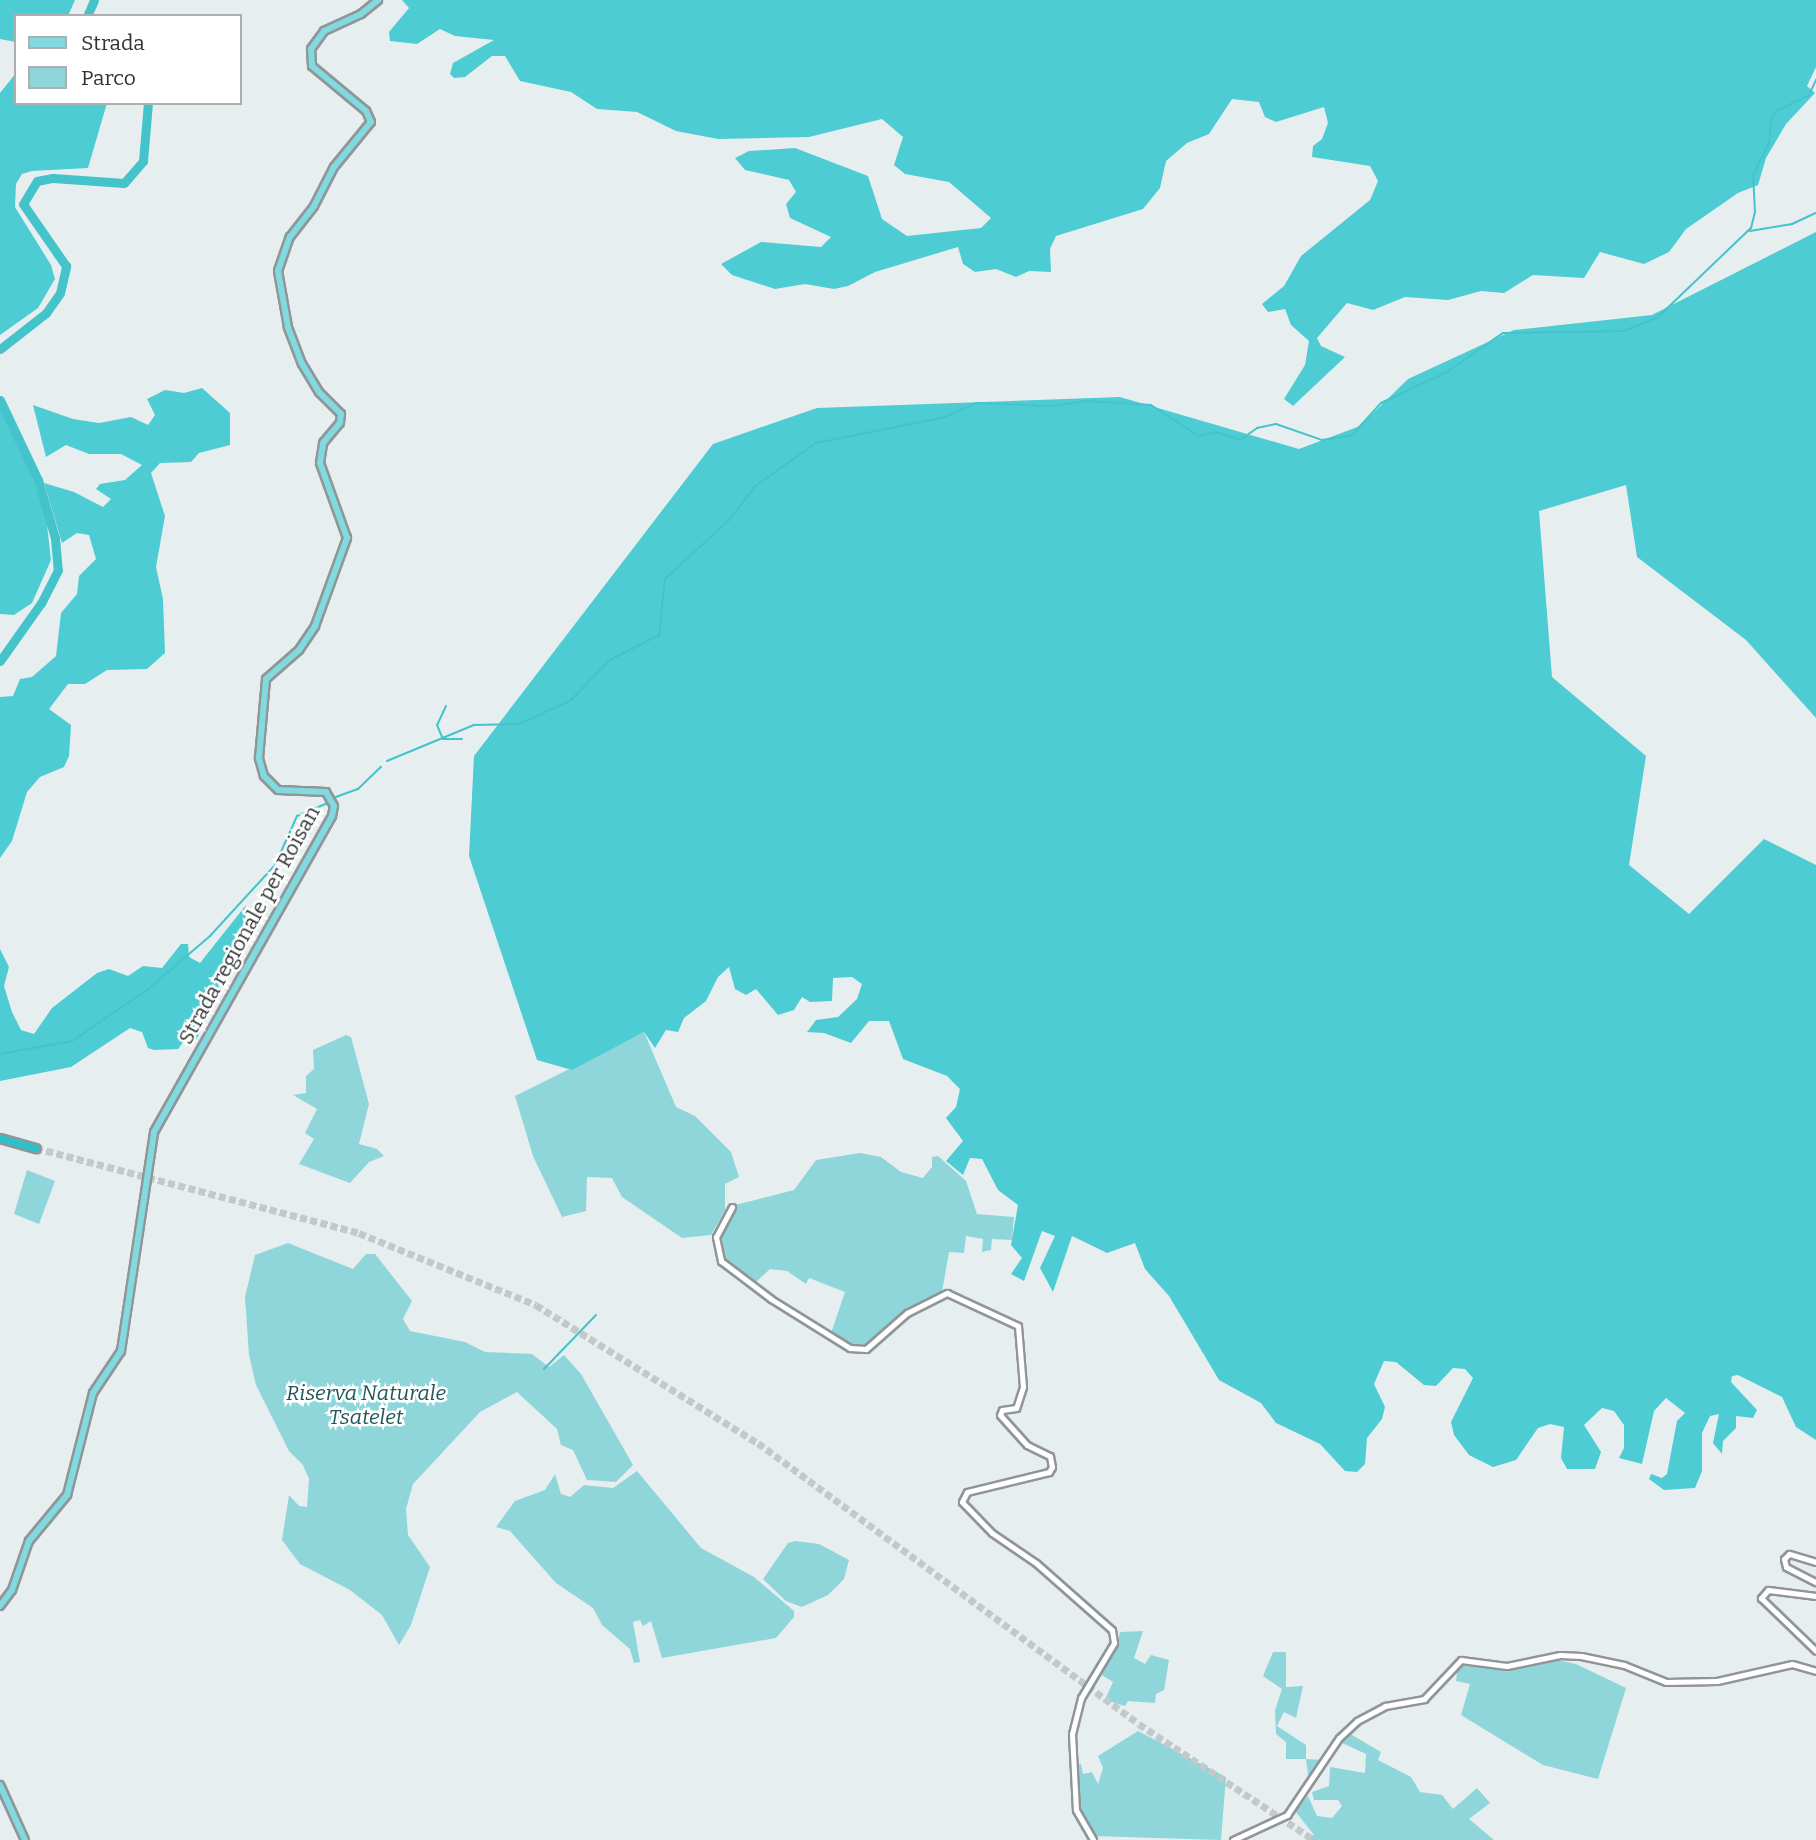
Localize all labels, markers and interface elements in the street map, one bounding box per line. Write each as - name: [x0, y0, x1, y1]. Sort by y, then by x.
- legend: [14, 14, 242, 105]
- text: Strada: [81, 30, 145, 56]
- text: Parco: [81, 65, 136, 91]
- street label: Strada regionale per Roisan: [173, 801, 325, 1049]
- park label: Riserva Naturale Tsatelet: [286, 1380, 446, 1430]

